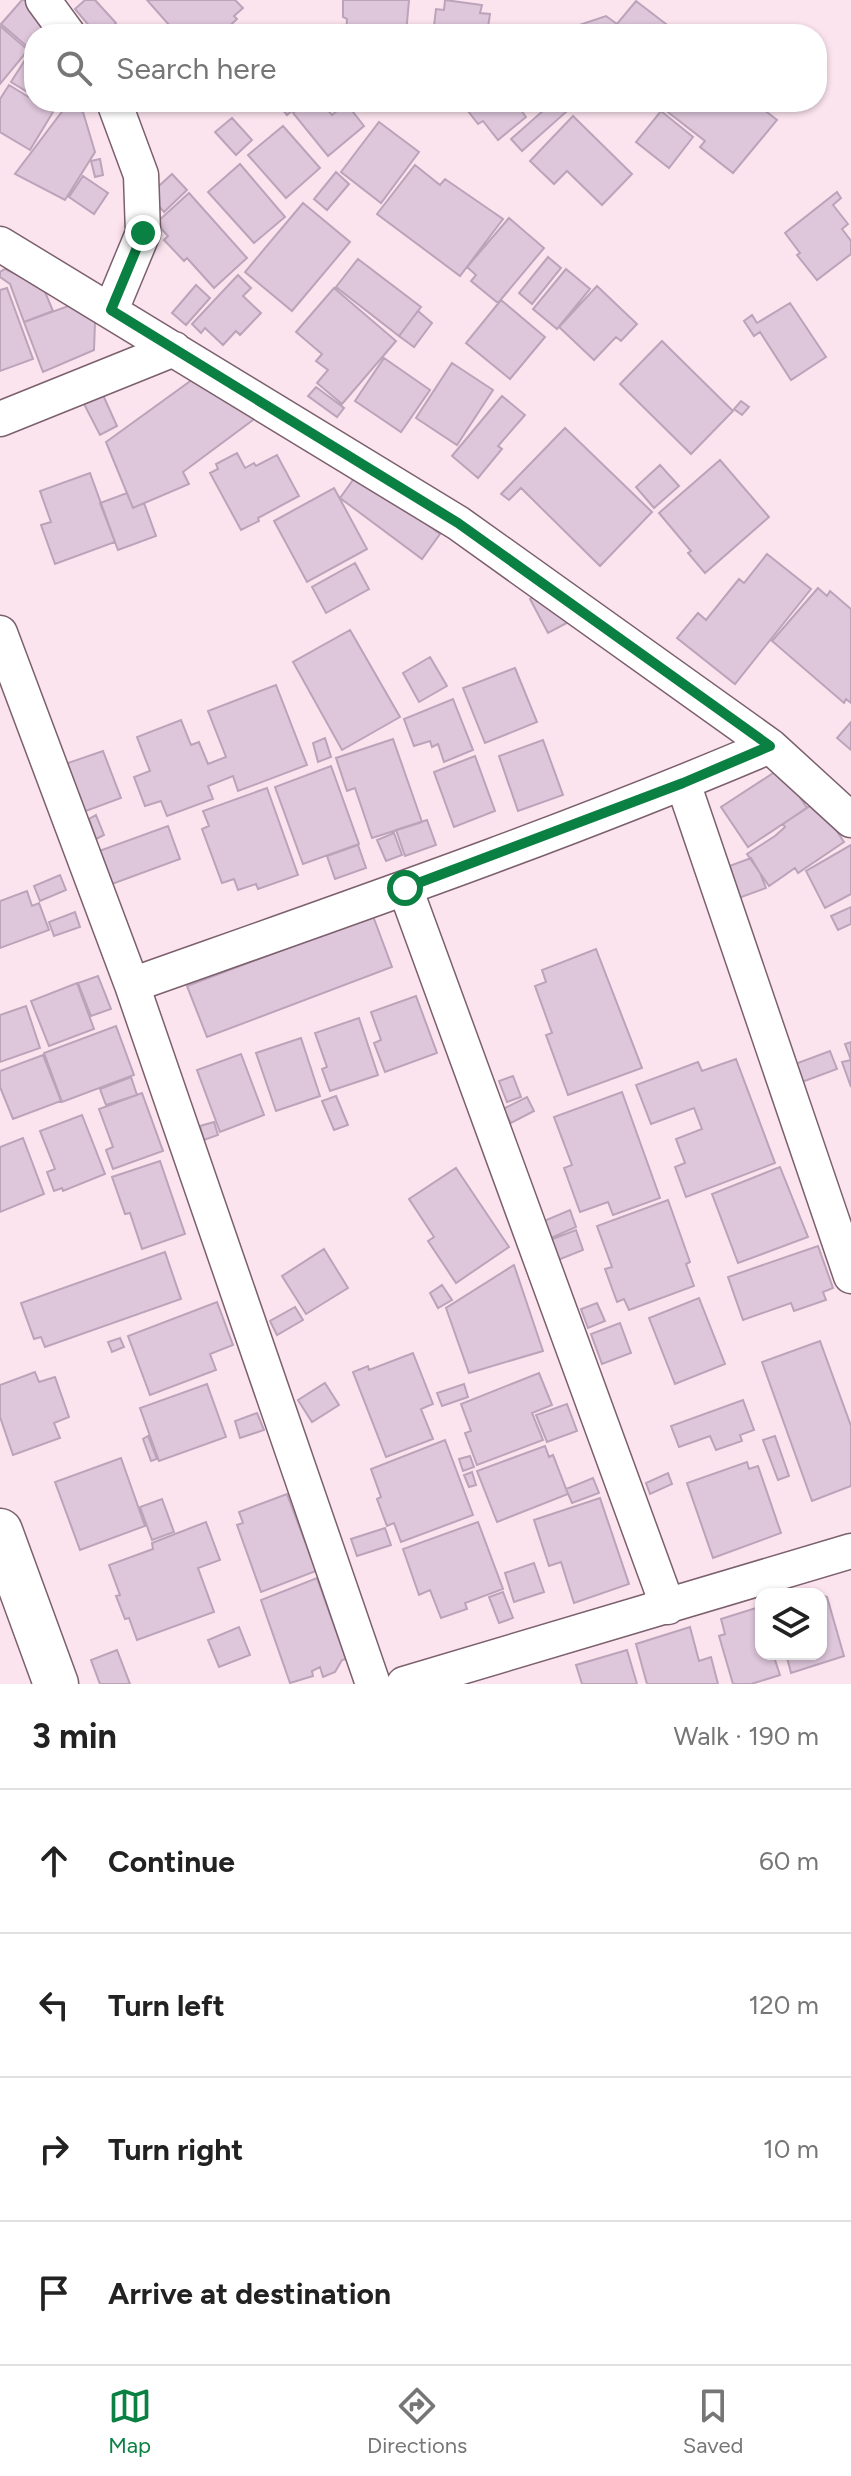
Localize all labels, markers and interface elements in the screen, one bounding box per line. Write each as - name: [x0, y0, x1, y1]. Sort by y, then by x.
- search box: [24, 24, 827, 112]
- icon: search: [52, 46, 96, 90]
- text: Search here: [116, 50, 276, 87]
- route end: [125, 215, 161, 251]
- route start: [387, 870, 423, 906]
- map controls: [755, 1588, 827, 1660]
- button: layers: [755, 1588, 827, 1660]
- text: 3 min: [32, 1716, 117, 1757]
- text: Walk · 190 m: [673, 1720, 819, 1752]
- icon: ahead: [32, 1839, 76, 1883]
- text: Continue: [108, 1843, 235, 1880]
- text: 60 m: [759, 1845, 819, 1877]
- icon: left: [32, 1983, 76, 2027]
- text: Turn left: [108, 1987, 225, 2024]
- text: 120 m: [749, 1989, 819, 2021]
- icon: right: [32, 2127, 76, 2171]
- text: Turn right: [108, 2131, 243, 2168]
- text: 10 m: [763, 2133, 819, 2165]
- icon: arrive: [32, 2271, 76, 2315]
- text: Arrive at destination: [108, 2275, 391, 2312]
- tab: Map: [108, 2384, 152, 2459]
- tab: Directions: [367, 2384, 467, 2459]
- tab: Saved: [683, 2384, 743, 2459]

